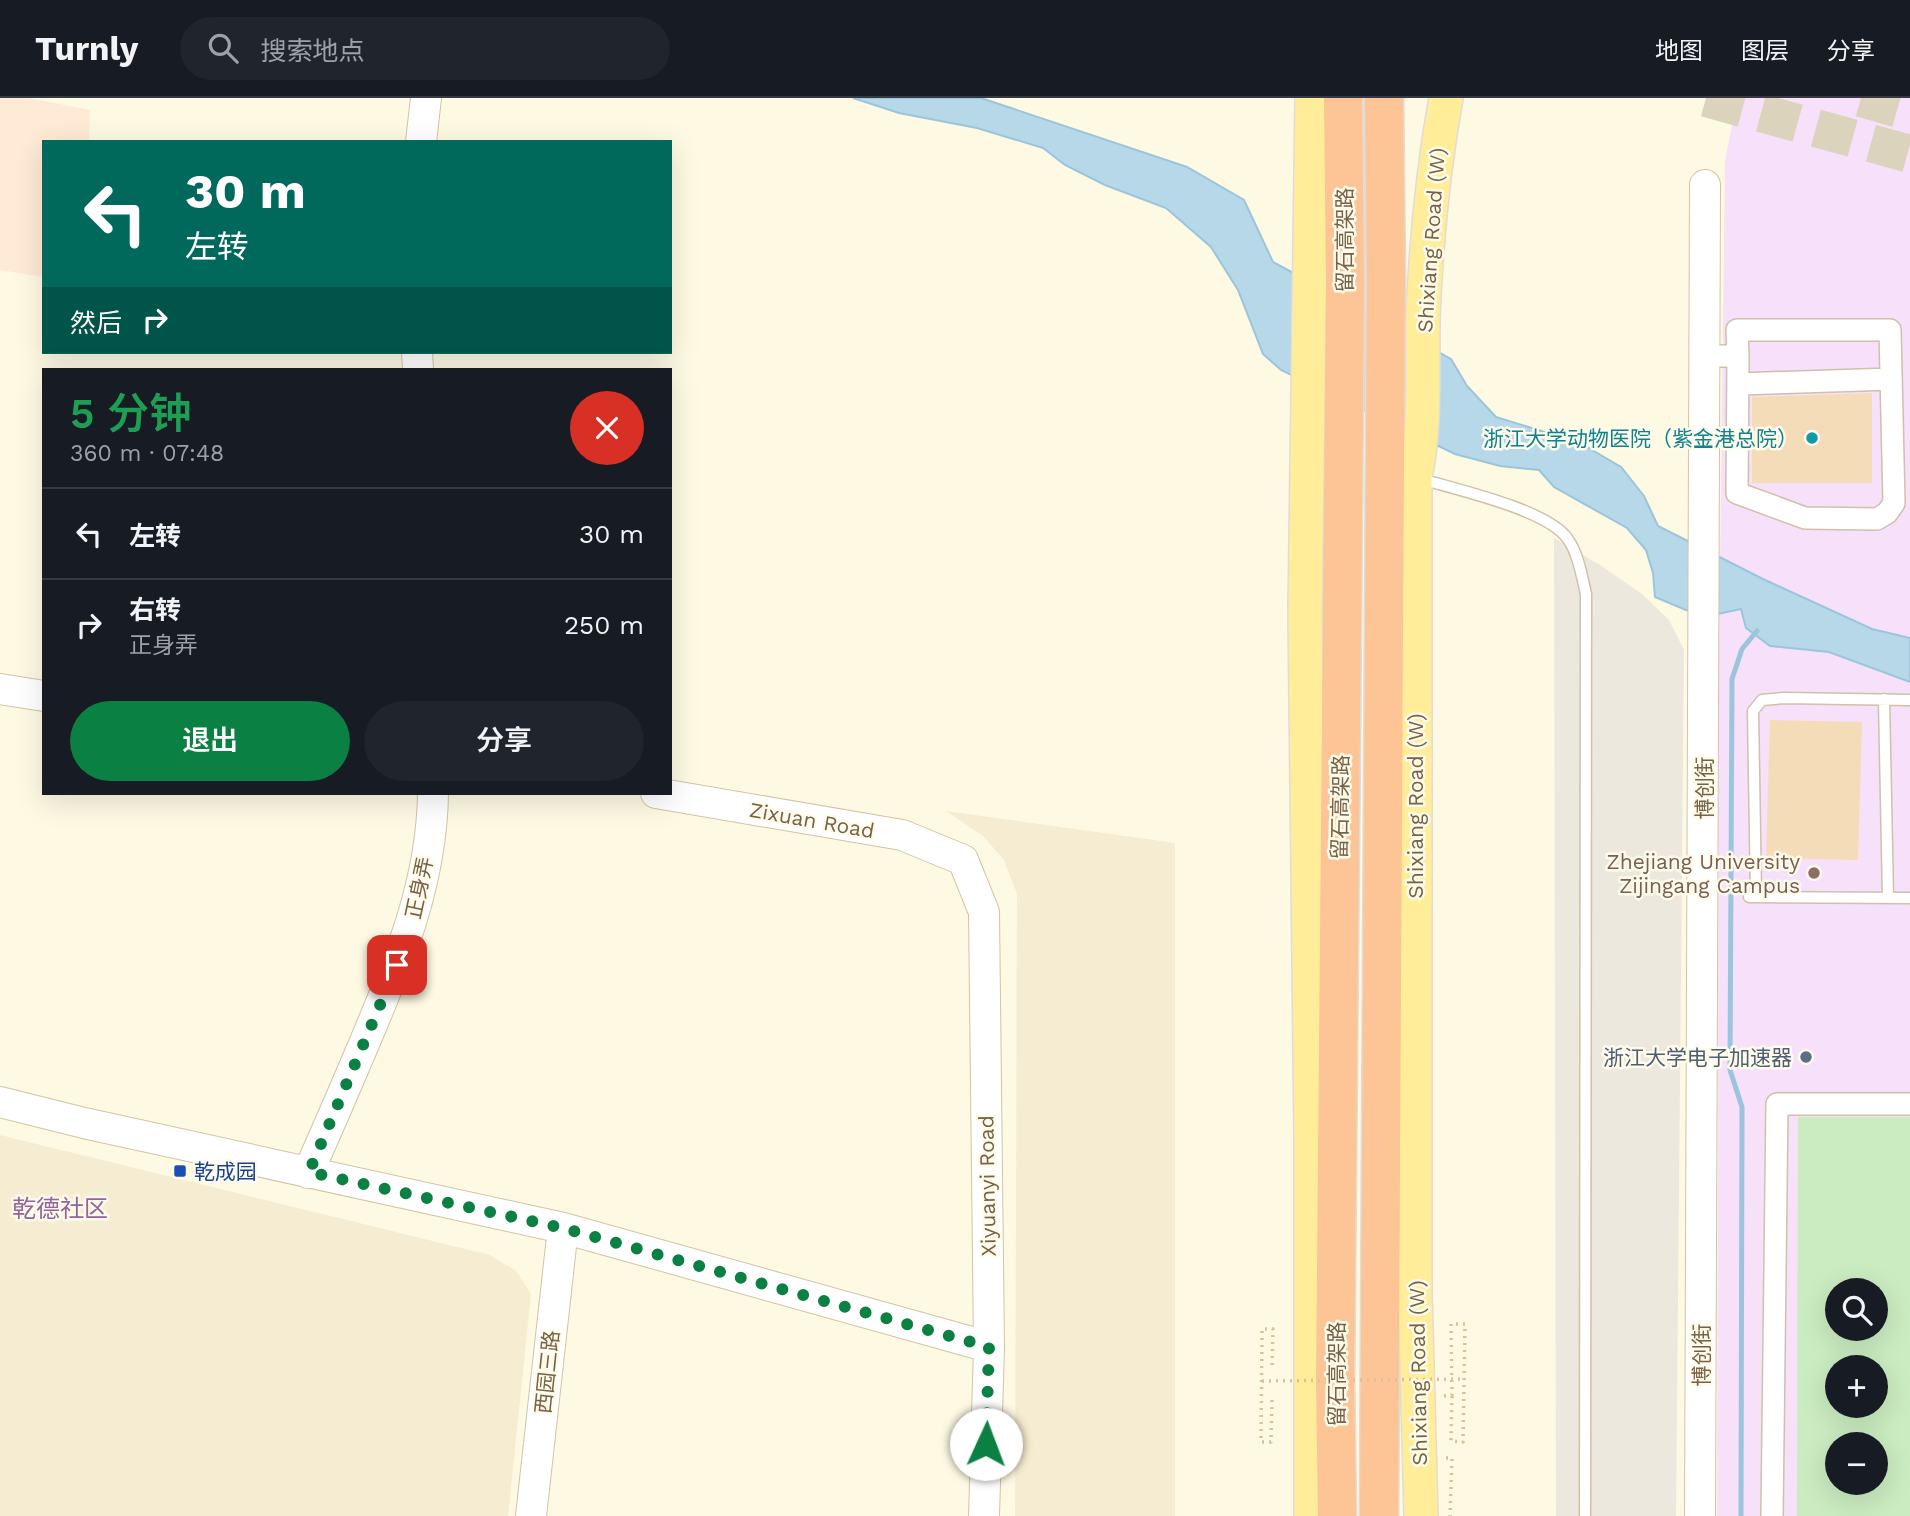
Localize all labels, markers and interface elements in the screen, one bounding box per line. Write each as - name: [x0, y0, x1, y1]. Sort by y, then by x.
- search box: [180, 17, 670, 80]
- text: Turnly: [35, 29, 138, 68]
- icon: search: [204, 29, 242, 67]
- text: 搜索地点: [260, 36, 364, 66]
- text: 地图: [1655, 37, 1703, 65]
- text: 图层: [1741, 37, 1789, 65]
- text: 分享: [1827, 37, 1875, 65]
- street label: Shixiang Road (W): [1412, 147, 1450, 333]
- text: 30 m: [185, 162, 306, 220]
- icon: left: [70, 168, 161, 259]
- street label: 留石高架路: [1332, 188, 1357, 293]
- text: 左转: [185, 228, 249, 266]
- icon: right: [136, 301, 174, 339]
- text: 然后: [70, 308, 122, 338]
- text: 5 分钟: [70, 389, 191, 438]
- button: close: [570, 391, 644, 465]
- place label: 浙江大学动物医院（紫金港总院）: [1483, 426, 1798, 451]
- marker: 浙江大学动物医院（紫金港总院）: [1804, 430, 1820, 446]
- text: 360 m · 07:48: [70, 440, 224, 467]
- icon: left: [70, 515, 108, 553]
- text: 30 m: [579, 519, 644, 549]
- text: 左转: [129, 521, 181, 551]
- text: 右转: [129, 595, 181, 625]
- icon: right: [70, 606, 108, 644]
- text: 250 m: [564, 610, 644, 640]
- text: 正身弄: [129, 632, 198, 659]
- button: 退出: [70, 701, 350, 781]
- button: 分享: [364, 701, 644, 781]
- street label: Shixiang Road (W): [1403, 713, 1428, 899]
- street label: 留石高架路: [1327, 754, 1353, 860]
- street label: 博创街: [1692, 757, 1717, 820]
- street label: Zixuan Road: [748, 797, 876, 843]
- place label: Zhejiang University Zijingang Campus: [1606, 849, 1800, 898]
- street label: 正身弄: [400, 855, 438, 921]
- marker: Zhejiang University Zijingang Campus: [1806, 865, 1822, 881]
- pin: [367, 935, 427, 995]
- icon: arrive: [378, 946, 416, 984]
- place label: 浙江大学电子加速器: [1603, 1045, 1792, 1070]
- marker: 浙江大学电子加速器: [1798, 1049, 1814, 1065]
- street label: Xiyuanyi Road: [973, 1115, 1001, 1257]
- place label: 乾成园: [194, 1159, 257, 1184]
- marker: 乾成园: [172, 1163, 188, 1179]
- district label: 乾德社区: [12, 1195, 108, 1223]
- map controls: [1825, 1278, 1888, 1495]
- button: search: [1825, 1278, 1888, 1341]
- street label: Shixiang Road (W): [1404, 1280, 1432, 1466]
- street label: 留石高架路: [1324, 1322, 1349, 1427]
- street label: 博创街: [1689, 1324, 1714, 1387]
- street label: 西园三路: [530, 1329, 564, 1415]
- button: +: [1825, 1355, 1888, 1418]
- position arrow: [949, 1407, 1023, 1481]
- button: −: [1825, 1432, 1888, 1495]

